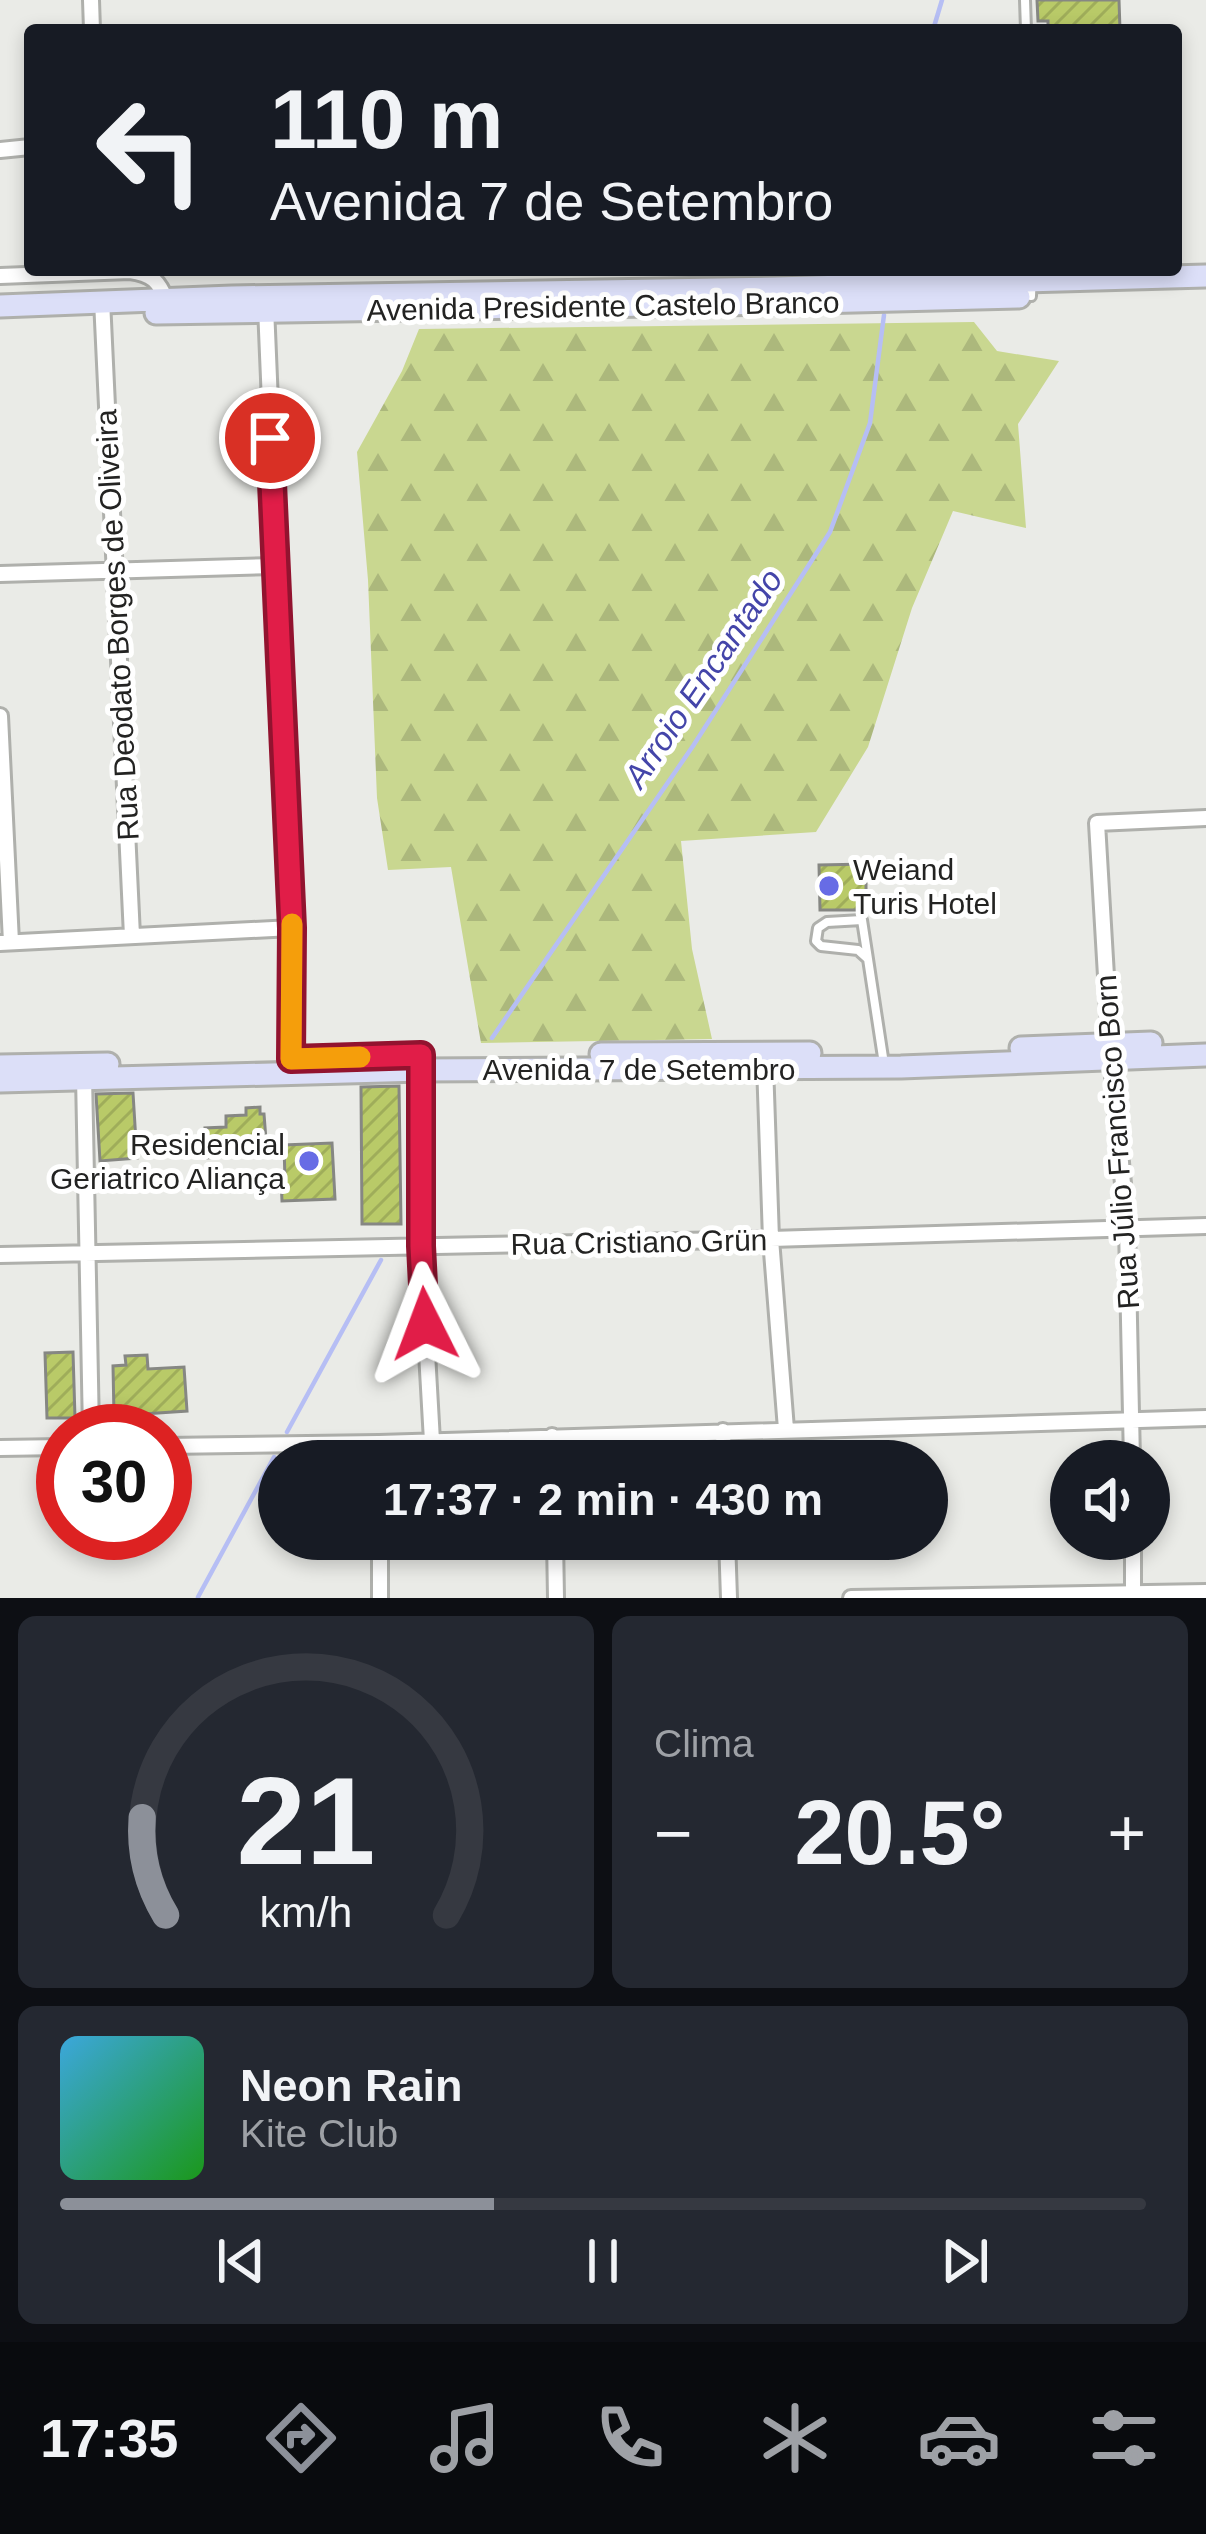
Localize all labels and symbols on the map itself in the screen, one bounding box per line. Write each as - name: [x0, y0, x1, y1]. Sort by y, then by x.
- street label: Avenida Presidente Castelo Branco: [366, 285, 840, 327]
- pin: [219, 387, 321, 489]
- street label: Rua Deodato Borges de Oliveira: [89, 408, 145, 842]
- water label: Arroio Encantado: [615, 562, 790, 796]
- place label: Weiand Turis Hotel: [853, 853, 997, 920]
- marker: Weiand Turis Hotel: [816, 873, 842, 899]
- street label: Rua Júlio Francisco Born: [1089, 974, 1145, 1310]
- street label: Avenida 7 de Setembro: [483, 1053, 796, 1086]
- place label: Residencial Geriatrico Aliança: [50, 1128, 285, 1195]
- marker: Residencial Geriatrico Aliança: [296, 1148, 322, 1174]
- street label: Rua Cristiano Grün: [510, 1223, 768, 1261]
- position arrow: [362, 1261, 488, 1387]
- speed limit sign: 30: [36, 1404, 192, 1560]

